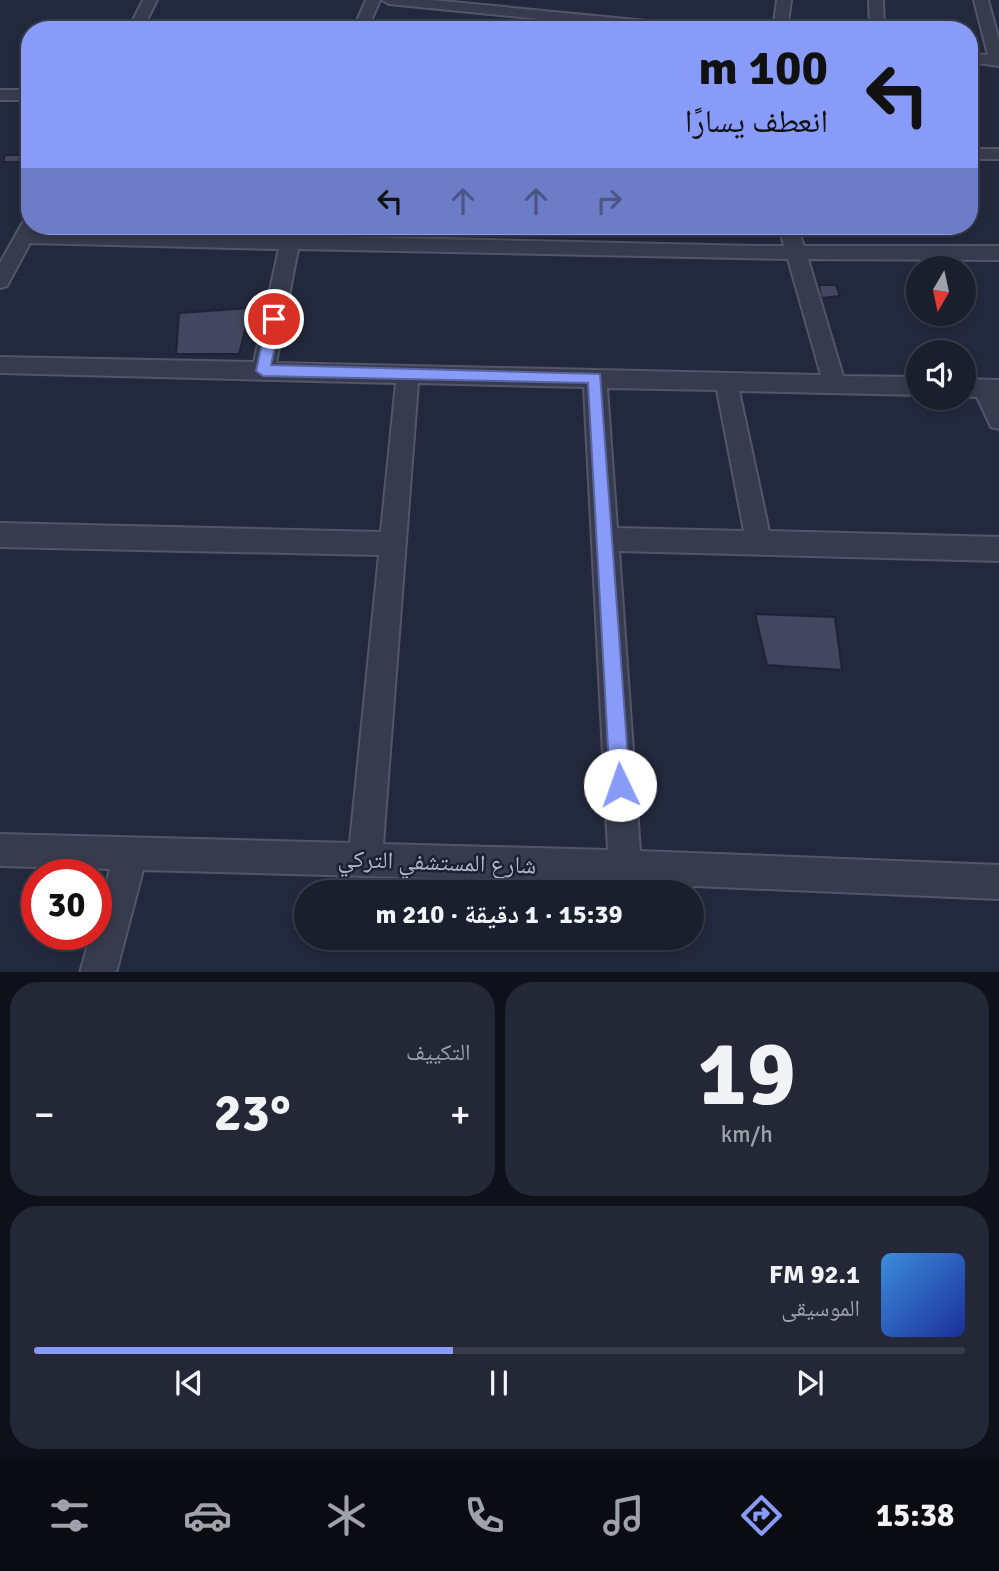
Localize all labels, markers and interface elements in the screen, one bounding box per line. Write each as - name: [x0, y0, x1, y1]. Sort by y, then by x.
- text: 100 m: [698, 38, 828, 98]
- icon: left: [852, 49, 943, 140]
- text: انعطف يسارًا: [685, 102, 828, 141]
- icon: left: [371, 182, 409, 220]
- icon: ahead: [444, 182, 482, 220]
- icon: ahead: [517, 182, 555, 220]
- icon: right: [590, 182, 628, 220]
- north arrow: [906, 256, 976, 326]
- map controls: [906, 256, 976, 410]
- pin: [244, 289, 304, 349]
- icon: arrive: [255, 300, 293, 338]
- button: sound: [906, 340, 976, 410]
- position arrow: [583, 748, 657, 822]
- street label: شارع المستشفي التركي: [337, 844, 537, 885]
- speed limit sign: 30: [21, 859, 112, 950]
- text: 15:39 · 1 دقيقة · 210 m: [375, 899, 623, 931]
- text: 19: [698, 1018, 796, 1131]
- text: التكييف: [406, 1038, 471, 1067]
- text: 23°: [214, 1081, 291, 1145]
- text: −: [34, 1091, 55, 1138]
- text: +: [450, 1091, 471, 1138]
- text: km/h: [721, 1120, 773, 1149]
- text: 92.1 FM: [769, 1259, 860, 1291]
- text: الموسيقى: [781, 1294, 860, 1323]
- icon: previous: [170, 1364, 208, 1402]
- icon: pause: [480, 1364, 518, 1402]
- icon: next: [791, 1364, 829, 1402]
- icon: filters: [45, 1491, 94, 1540]
- icon: car: [183, 1491, 232, 1540]
- icon: climate: [322, 1491, 371, 1540]
- icon: phone: [460, 1491, 509, 1540]
- icon: music: [599, 1491, 648, 1540]
- icon: directions: [737, 1491, 786, 1540]
- text: 15:38: [876, 1496, 954, 1535]

